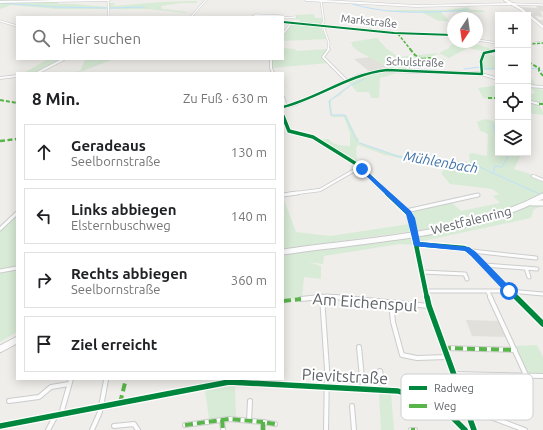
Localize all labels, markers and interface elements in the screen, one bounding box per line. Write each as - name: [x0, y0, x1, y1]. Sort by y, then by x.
- street label: Markstraße: [340, 12, 398, 30]
- north arrow: [447, 12, 483, 48]
- map controls: [495, 12, 531, 156]
- button: +: [495, 12, 531, 48]
- search box: [16, 16, 284, 60]
- icon: search: [30, 27, 52, 49]
- text: Hier suchen: [62, 30, 141, 47]
- button: −: [495, 48, 531, 84]
- street label: Schulstraße: [386, 55, 444, 69]
- button: locate: [495, 84, 531, 120]
- text: 8 Min.: [32, 89, 80, 108]
- text: Zu Fuß · 630 m: [183, 91, 268, 105]
- button: layers: [495, 120, 531, 156]
- text: Geradeaus: [71, 137, 146, 154]
- icon: ahead: [33, 141, 55, 163]
- text: 130 m: [231, 145, 267, 159]
- water label: Mühlenbach: [402, 148, 480, 176]
- text: Seelbornstraße: [71, 154, 161, 168]
- route end: [353, 160, 371, 178]
- text: Links abbiegen: [71, 201, 176, 218]
- street label: Westfalenring: [429, 203, 513, 237]
- icon: left: [33, 205, 55, 227]
- text: 140 m: [231, 209, 267, 223]
- text: Elsternbuschweg: [71, 218, 171, 232]
- text: Rechts abbiegen: [71, 265, 188, 282]
- icon: right: [33, 269, 55, 291]
- text: 360 m: [231, 273, 267, 287]
- text: Seelbornstraße: [71, 282, 161, 296]
- route start: [500, 282, 518, 300]
- street label: Am Eichenspul: [312, 289, 418, 315]
- icon: arrive: [33, 333, 55, 355]
- text: Ziel erreicht: [71, 336, 157, 353]
- street label: Pievitstraße: [301, 365, 389, 387]
- legend: [401, 374, 533, 420]
- text: Radweg: [434, 382, 474, 394]
- text: Weg: [434, 400, 456, 412]

